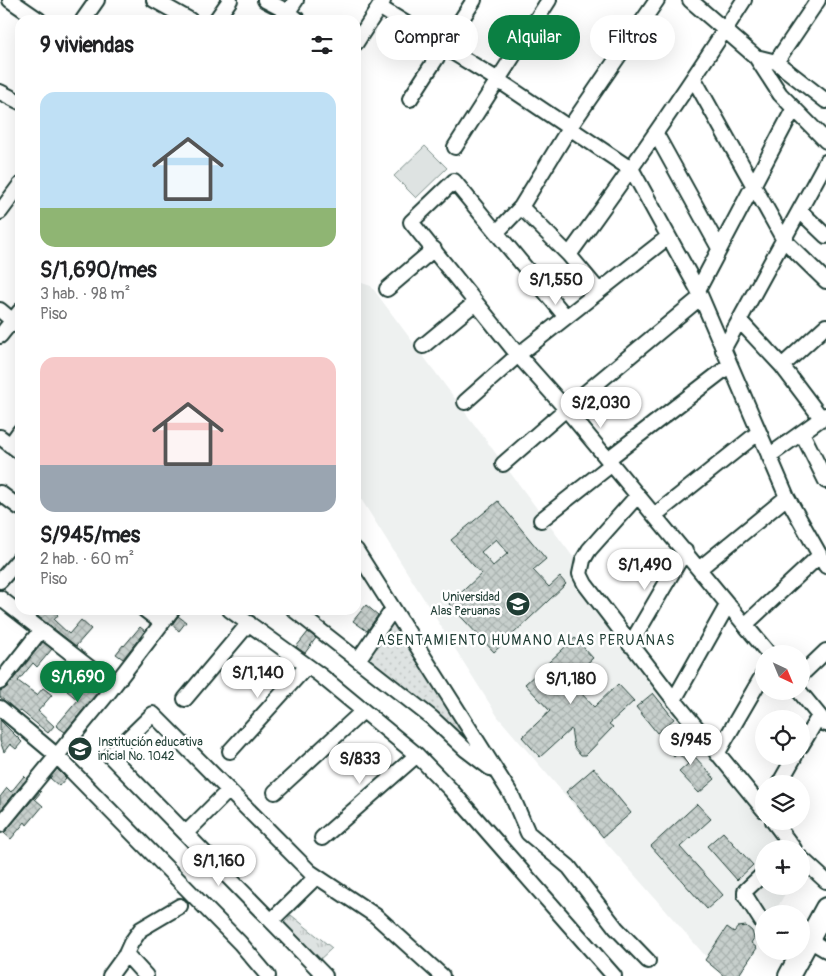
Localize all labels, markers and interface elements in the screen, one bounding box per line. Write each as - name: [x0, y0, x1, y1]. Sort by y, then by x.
- chip: Comprar: [376, 15, 478, 60]
- chip: Alquilar: [488, 15, 580, 60]
- chip: Filtros: [590, 15, 675, 60]
- icon: filters: [308, 31, 336, 59]
- text: 9 viviendas: [40, 32, 134, 59]
- icon: home: [143, 124, 233, 214]
- text: S/1,690/mes: [40, 257, 157, 284]
- pin: S/1,550: [510, 264, 602, 306]
- text: S/1,550: [529, 270, 583, 290]
- text: 3 hab. · 98 m²: [40, 284, 130, 304]
- text: Piso: [40, 304, 67, 324]
- pin: S/2,030: [555, 386, 647, 429]
- icon: home: [143, 389, 233, 479]
- text: S/2,030: [572, 393, 630, 413]
- text: S/945/mes: [40, 522, 140, 549]
- pin: S/1,490: [599, 548, 691, 591]
- text: 2 hab. · 60 m²: [40, 549, 134, 569]
- text: S/1,490: [618, 555, 672, 575]
- text: Piso: [40, 569, 67, 589]
- place label: Universidad Alas Peruanas: [430, 590, 501, 619]
- school or university icon: Universidad Alas Peruanas: [505, 591, 531, 617]
- district label: ASENTAMIENTO HUMANO ALAS PERUANAS: [377, 632, 675, 649]
- north arrow: [755, 645, 810, 700]
- map controls: [755, 645, 810, 960]
- pin: S/1,140: [212, 656, 304, 699]
- pin: S/1,690: [32, 660, 124, 703]
- pin: S/1,180: [525, 662, 617, 705]
- text: S/1,140: [232, 663, 284, 683]
- text: S/1,690: [51, 667, 105, 687]
- text: S/1,180: [546, 669, 596, 689]
- button: locate: [755, 710, 810, 765]
- pin: S/945: [656, 724, 726, 766]
- text: S/945: [670, 730, 712, 750]
- place label: Institución educativa inicial No. 1042: [98, 735, 203, 764]
- school or university icon: Institución educativa inicial No. 1042: [67, 736, 93, 762]
- pin: S/833: [325, 742, 395, 785]
- text: S/833: [340, 749, 381, 769]
- button: layers: [755, 775, 810, 830]
- button: +: [755, 840, 810, 895]
- pin: S/1,160: [173, 844, 265, 887]
- text: S/1,160: [193, 851, 245, 871]
- button: −: [755, 905, 810, 960]

